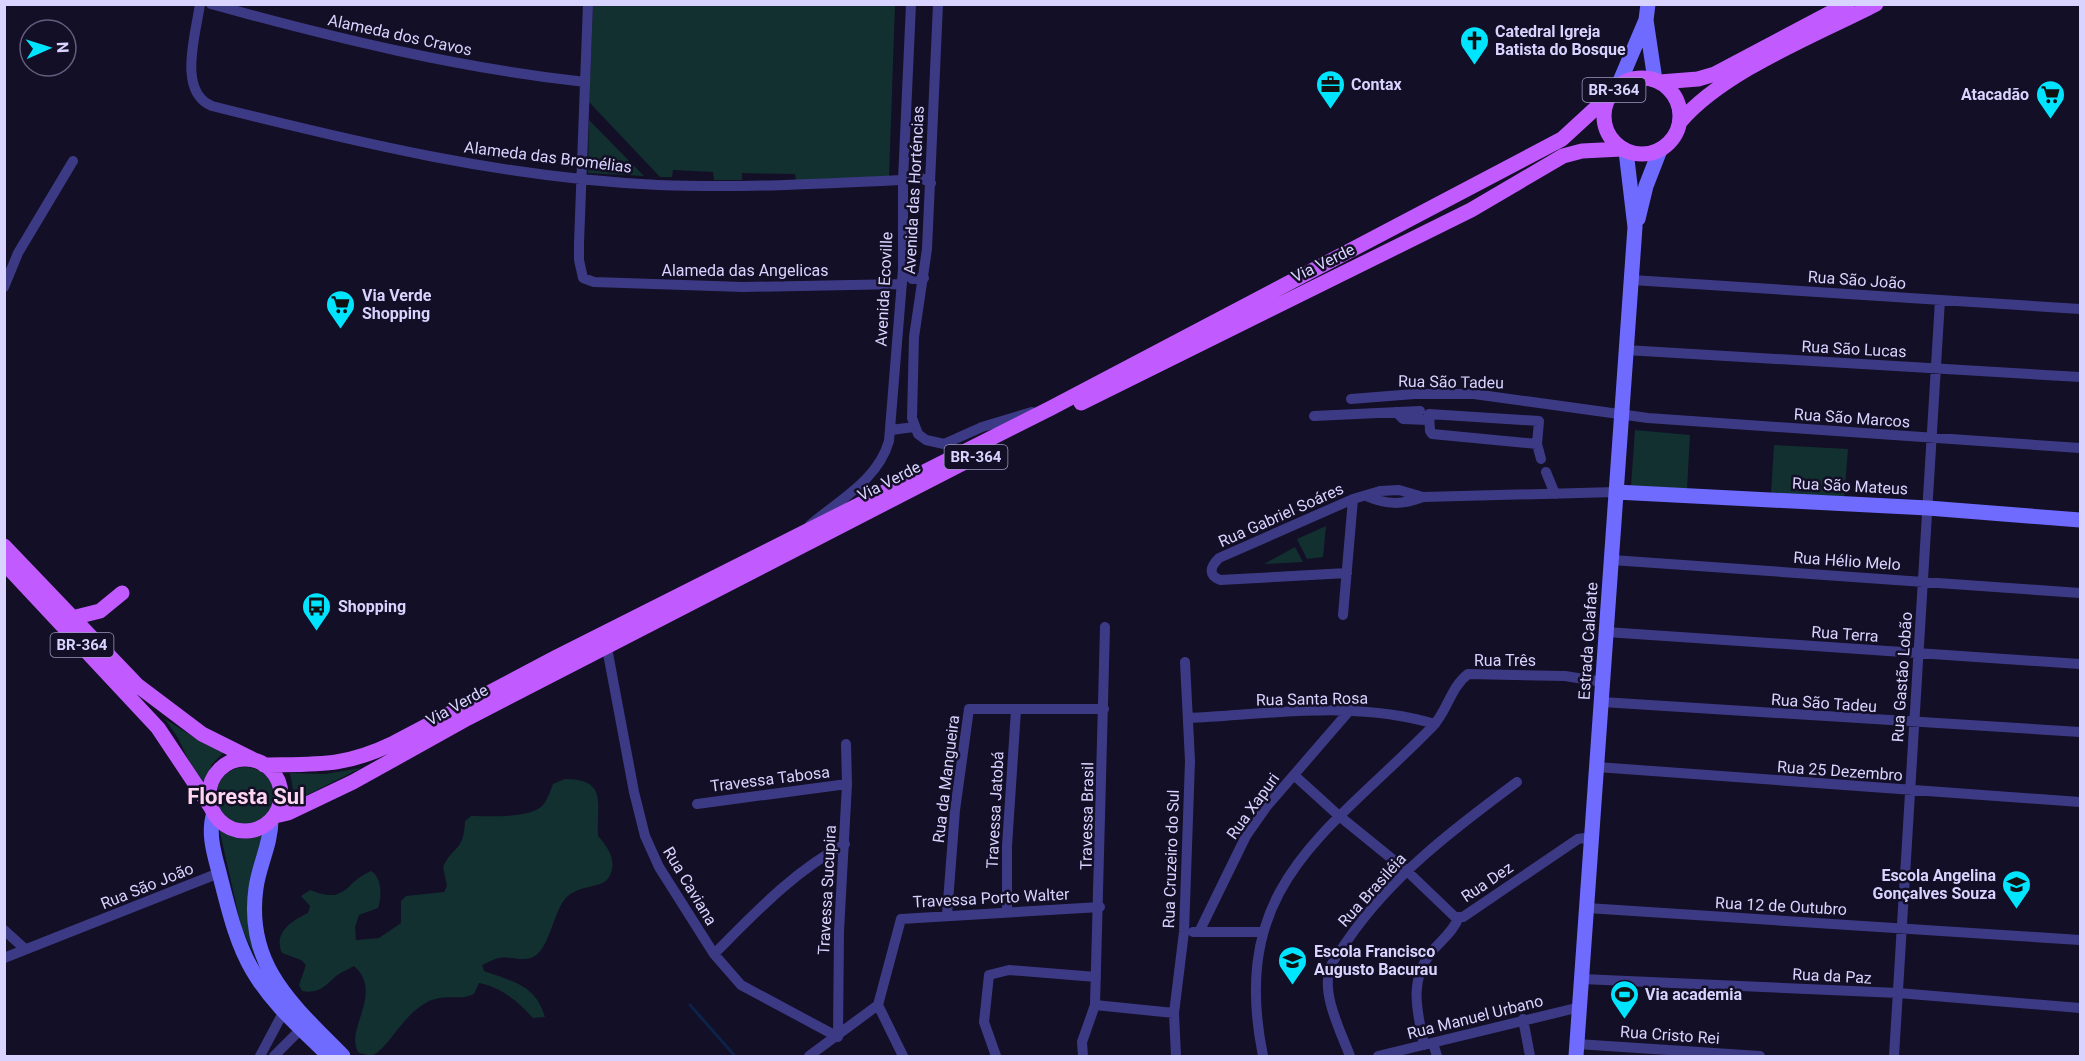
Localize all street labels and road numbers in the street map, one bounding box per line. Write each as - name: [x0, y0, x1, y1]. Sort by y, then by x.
- street label: Alameda dos Cravos: [326, 10, 474, 60]
- road number: BR-364: [1582, 78, 1646, 102]
- street label: Avenida das Horténcias: [900, 105, 928, 275]
- street label: Alameda das Bromélias: [463, 137, 633, 177]
- street label: Avenida Ecoville: [872, 231, 896, 347]
- street label: Via Verde: [1288, 240, 1358, 286]
- street label: Alameda das Angelicas: [661, 261, 829, 280]
- street label: Rua São João: [1807, 267, 1907, 293]
- street label: Rua São Lucas: [1801, 337, 1907, 361]
- street label: Rua São Tadeu: [1398, 372, 1504, 392]
- street label: Rua São Marcos: [1793, 404, 1911, 432]
- road number: BR-364: [944, 445, 1008, 469]
- street label: Via Verde: [854, 457, 924, 505]
- street label: Rua São Mateus: [1792, 473, 1908, 499]
- street label: Rua Gabriel Soáres: [1216, 479, 1346, 551]
- street label: Rua Hélio Melo: [1793, 548, 1901, 574]
- street label: Estrada Calafate: [1574, 582, 1602, 700]
- street label: Rua Gastão Lobão: [1888, 611, 1916, 743]
- street label: Rua Terra: [1811, 622, 1879, 646]
- road number: BR-364: [50, 633, 113, 657]
- street label: Rua Três: [1474, 651, 1536, 670]
- street label: Via Verde: [423, 680, 491, 730]
- street label: Rua Santa Rosa: [1256, 689, 1368, 709]
- street label: Rua São Tadeu: [1770, 690, 1878, 716]
- street label: Rua da Mangueira: [929, 714, 963, 844]
- street label: Travessa Jatobá: [982, 751, 1008, 869]
- street label: Rua 25 Dezembro: [1776, 757, 1904, 785]
- street label: Travessa Tabosa: [709, 762, 831, 796]
- street label: Travessa Brasil: [1077, 762, 1097, 870]
- street label: Rua Xapuri: [1223, 769, 1283, 843]
- street label: Rua Cruzeiro do Sul: [1159, 789, 1183, 929]
- street label: Travessa Sucupira: [814, 824, 840, 956]
- street label: Rua Caviana: [659, 843, 721, 929]
- street label: Rua Brasiléia: [1334, 849, 1410, 931]
- street label: Rua Dez: [1458, 858, 1517, 906]
- street label: Rua São João: [98, 859, 196, 913]
- street label: Travessa Porto Walter: [912, 884, 1070, 912]
- street label: Rua 12 de Outubro: [1715, 893, 1847, 919]
- street label: Rua da Paz: [1792, 964, 1872, 988]
- street label: Rua Manuel Urbano: [1405, 991, 1545, 1043]
- street label: Rua Cristo Rei: [1620, 1022, 1720, 1048]

